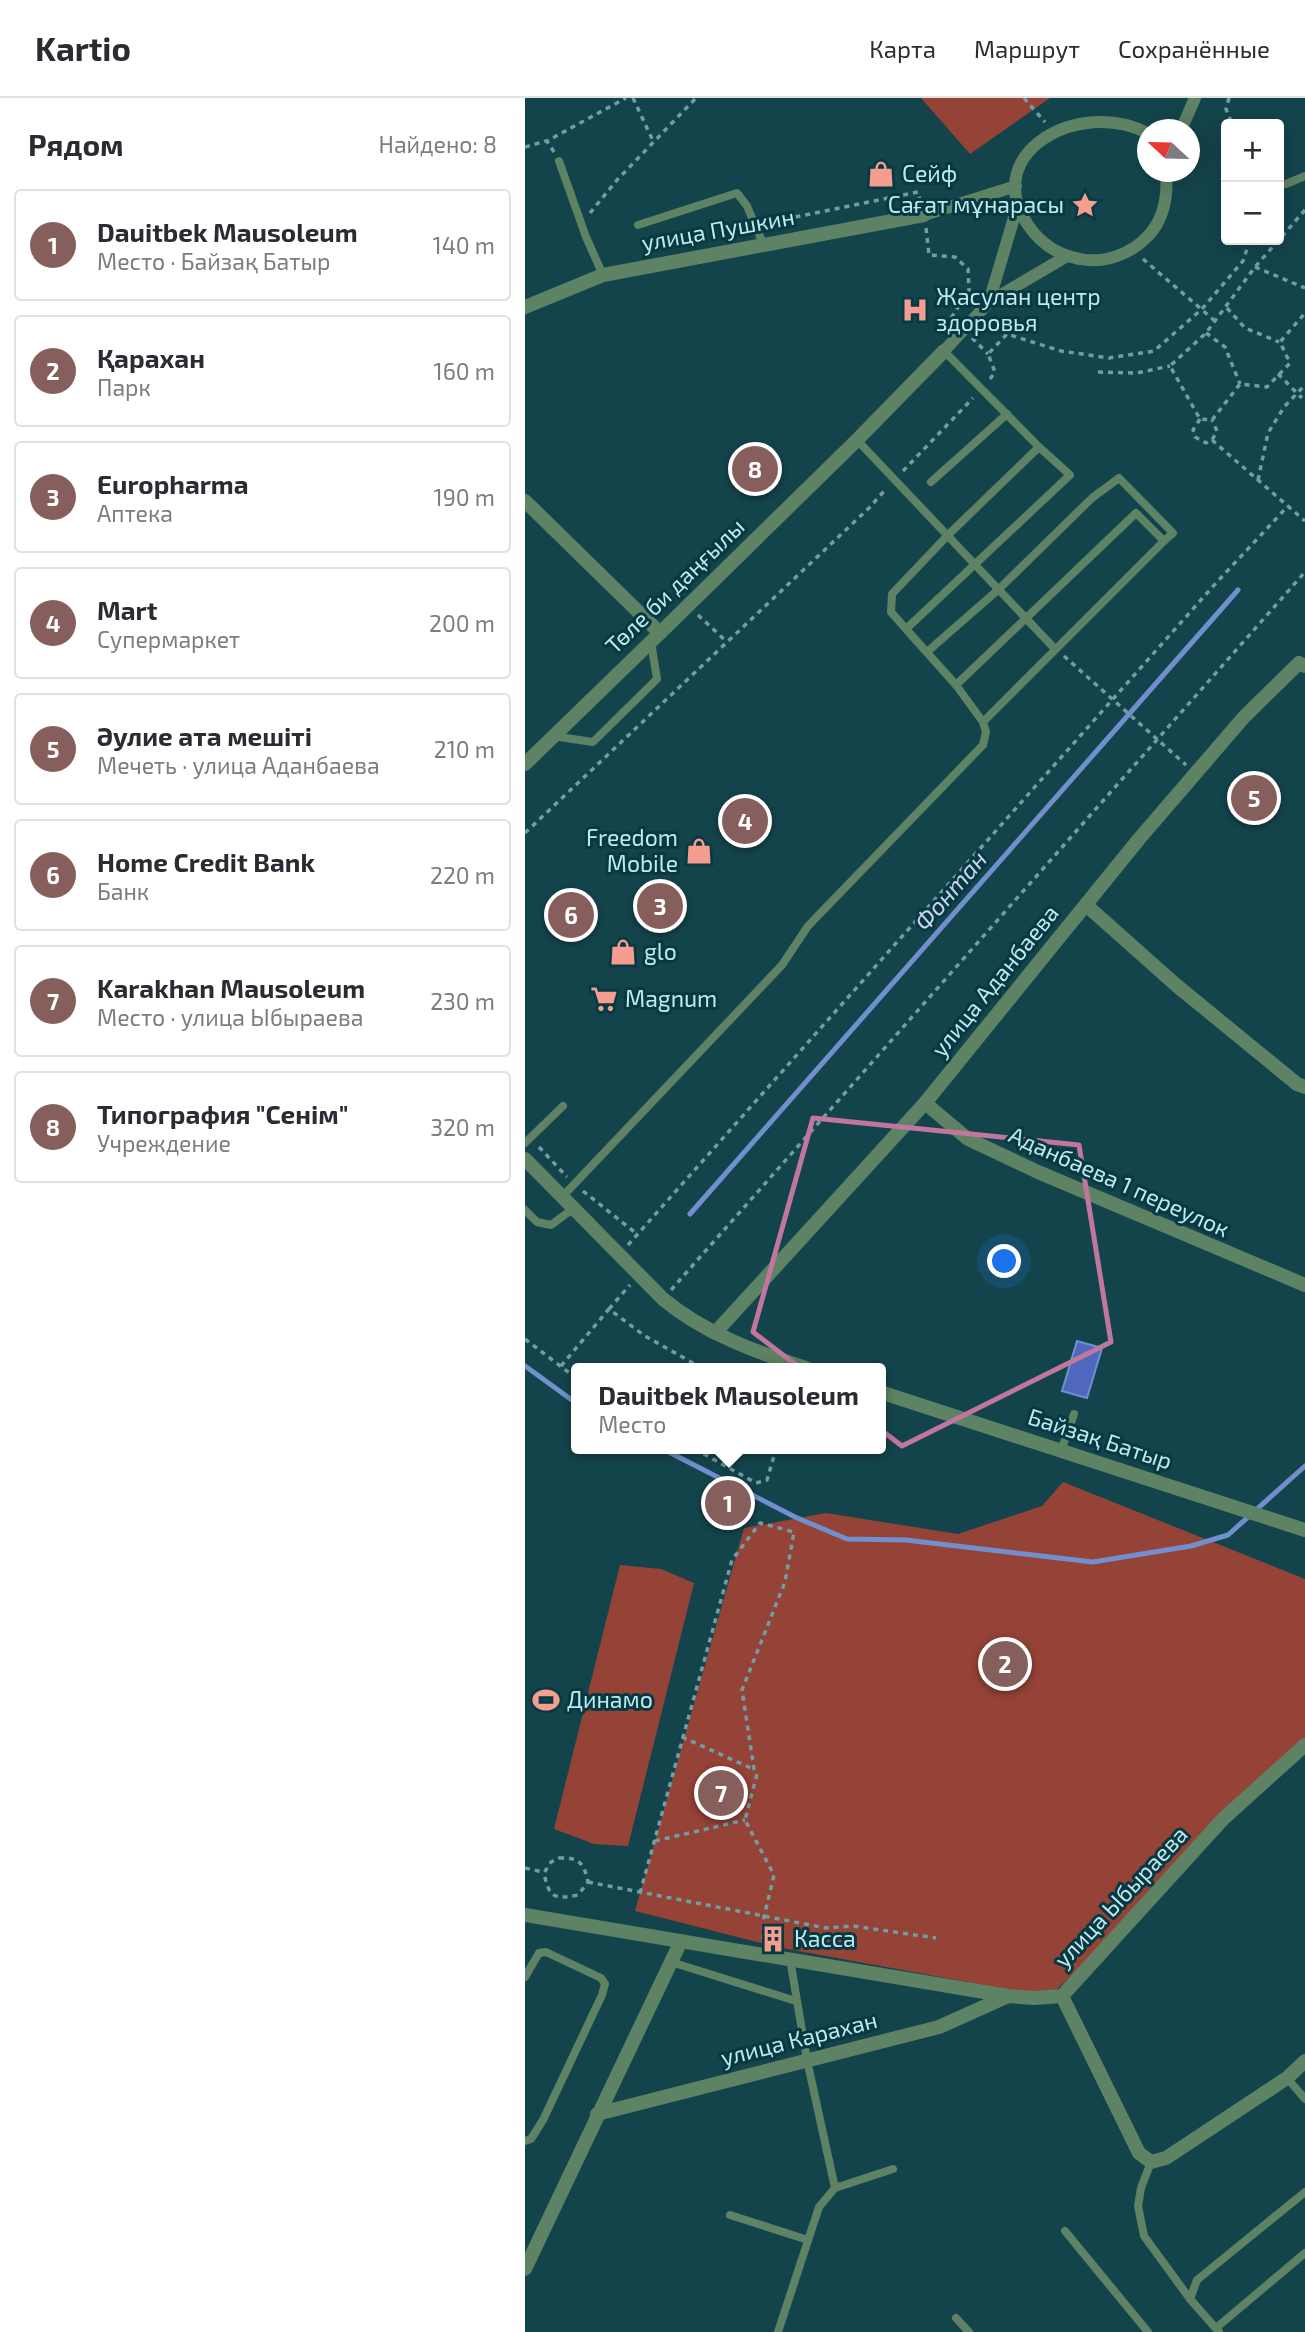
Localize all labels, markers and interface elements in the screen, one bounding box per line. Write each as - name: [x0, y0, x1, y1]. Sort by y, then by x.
- text: Kartio: [35, 28, 131, 68]
- text: Карта: [869, 34, 936, 63]
- text: Маршрут: [974, 34, 1080, 63]
- text: Сохранённые: [1118, 34, 1270, 63]
- north arrow: [1137, 119, 1200, 182]
- map controls: [1221, 119, 1284, 245]
- button: +: [1221, 119, 1284, 182]
- text: Рядом: [28, 126, 124, 162]
- text: Найдено: 8: [379, 130, 497, 158]
- shop icon: Сейф: [866, 159, 896, 189]
- place label: Сейф: [902, 159, 957, 187]
- button: −: [1221, 182, 1284, 245]
- place label: Сағат мұнарасы: [888, 190, 1064, 218]
- place icon: Сағат мұнарасы: [1070, 190, 1100, 220]
- street label: улица Пушкин: [639, 202, 797, 257]
- text: Dauitbek Mausoleum: [97, 216, 358, 247]
- text: 1: [48, 231, 58, 259]
- text: 140 m: [433, 231, 495, 259]
- text: Место · Байзақ Батыр: [97, 247, 331, 275]
- place label: Жасулан центр здоровья: [936, 282, 1101, 336]
- hospital icon: Жасулан центр здоровья: [900, 295, 930, 325]
- text: Қарахан: [97, 342, 205, 373]
- text: 2: [46, 357, 60, 385]
- text: 160 m: [434, 357, 495, 385]
- text: Парк: [97, 373, 151, 401]
- pin: 8: [732, 443, 778, 495]
- text: Europharma: [97, 468, 249, 499]
- text: 3: [46, 483, 60, 511]
- text: 190 m: [434, 483, 495, 511]
- text: Аптека: [97, 499, 173, 527]
- street label: Төле би даңғылы: [599, 512, 750, 659]
- text: Mart: [97, 594, 157, 625]
- text: 4: [46, 609, 60, 637]
- text: 200 m: [429, 609, 495, 637]
- text: Супермаркет: [97, 625, 240, 653]
- text: Әулие ата мешіті: [97, 720, 312, 751]
- text: 5: [47, 735, 59, 763]
- text: 210 m: [434, 735, 495, 763]
- text: Мечеть · улица Аданбаева: [97, 751, 380, 779]
- pin: 5: [1231, 772, 1277, 824]
- pin: 4: [722, 795, 768, 847]
- place label: Freedom Mobile: [586, 823, 678, 877]
- shop icon: Freedom Mobile: [684, 836, 714, 866]
- water label: Фонтан: [907, 844, 992, 936]
- text: Home Credit Bank: [97, 846, 315, 877]
- text: 6: [46, 861, 60, 889]
- text: 220 m: [430, 861, 495, 889]
- text: Банк: [97, 877, 149, 905]
- pin: 3: [637, 880, 683, 932]
- pin: 6: [548, 889, 594, 941]
- street label: улица Аданбаева: [924, 899, 1065, 1062]
- shop icon: glo: [608, 937, 638, 967]
- place label: glo: [644, 937, 677, 965]
- text: Karakhan Mausoleum: [97, 972, 365, 1003]
- supermarket icon: Magnum: [589, 984, 619, 1014]
- place label: Magnum: [625, 984, 717, 1012]
- text: 7: [47, 987, 59, 1015]
- text: 230 m: [430, 987, 495, 1015]
- text: Место · улица Ыбыраева: [97, 1003, 363, 1031]
- text: Типография "Сенім": [97, 1098, 348, 1129]
- text: 8: [46, 1113, 60, 1141]
- text: 320 m: [430, 1113, 495, 1141]
- street label: Аданбаева 1 переулок: [1004, 1120, 1234, 1243]
- text: Учреждение: [97, 1129, 231, 1157]
- your location: [987, 1244, 1021, 1278]
- popup: [571, 1363, 886, 1454]
- text: Dauitbek Mausoleum: [598, 1379, 859, 1410]
- street label: Байзақ Батыр: [1025, 1402, 1176, 1474]
- text: Место: [598, 1410, 666, 1438]
- pin: 1: [705, 1477, 751, 1529]
- pin: 2: [982, 1638, 1028, 1690]
- sports icon: Динамо: [531, 1685, 561, 1715]
- place label: Динамо: [567, 1685, 653, 1713]
- pin: 7: [698, 1767, 744, 1819]
- street label: улица Ыбыраева: [1048, 1820, 1193, 1973]
- building icon: Касса: [758, 1924, 788, 1954]
- place label: Касса: [794, 1924, 856, 1952]
- street label: улица Карахан: [718, 2005, 880, 2072]

